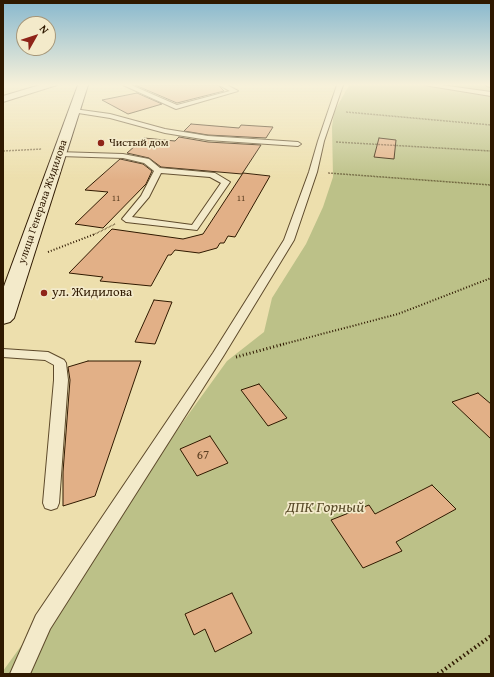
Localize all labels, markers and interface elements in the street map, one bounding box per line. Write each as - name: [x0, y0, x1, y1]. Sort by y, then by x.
- north arrow: [16, 16, 56, 56]
- text: N: [36, 21, 53, 37]
- place label: Чистый дом: [109, 136, 169, 150]
- street label: улица Генерала Жидилова: [16, 138, 70, 266]
- marker: Чистый дом: [96, 138, 106, 148]
- house number: 11: [112, 194, 120, 204]
- house number: 11: [237, 194, 245, 204]
- place label: ул. Жидилова: [52, 285, 132, 301]
- marker: ул. Жидилова: [39, 288, 49, 298]
- house number: 67: [197, 448, 209, 464]
- park label: ДПК Горный: [286, 498, 364, 518]

